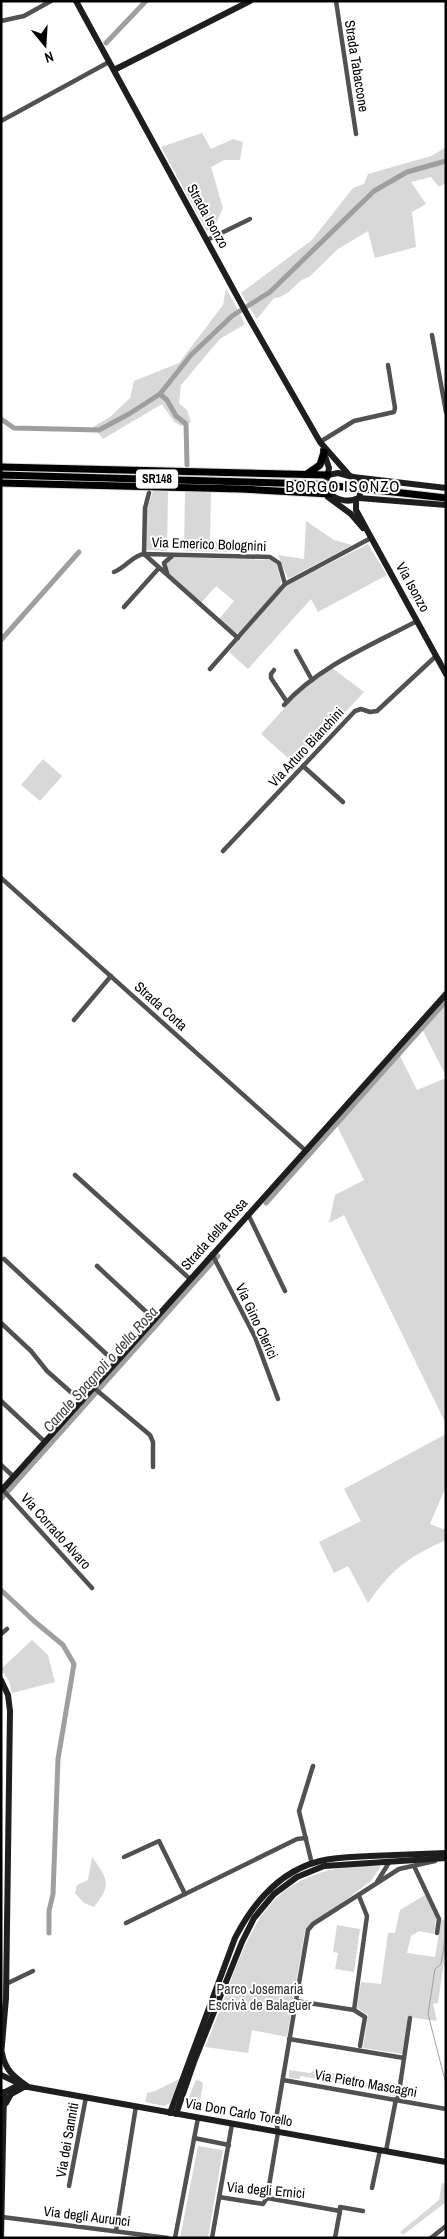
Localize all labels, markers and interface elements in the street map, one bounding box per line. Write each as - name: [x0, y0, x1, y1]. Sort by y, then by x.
- street label: Strada Tabaccone: [341, 19, 373, 113]
- north arrow: [20, 20, 70, 70]
- text: N: [42, 48, 56, 67]
- street label: Strada Isonzo: [183, 181, 233, 251]
- road number: SR148: [136, 469, 178, 488]
- district label: BORGO ISONZO: [286, 475, 400, 497]
- street label: Via Emerico Bolognini: [151, 533, 267, 555]
- street label: Via Isonzo: [392, 559, 434, 615]
- street label: Via Arturo Bianchini: [264, 703, 348, 791]
- street label: Strada Corta: [131, 978, 192, 1035]
- street label: Strada della Rosa: [177, 1194, 252, 1274]
- street label: Via Gino Clerici: [232, 1280, 282, 1362]
- water label: Canale Spagnoli o della Rosa: [38, 1301, 162, 1436]
- street label: Via Corrado Alvaro: [17, 1489, 95, 1573]
- park label: Parco Josemaria Escrivà de Balaguer: [208, 1980, 312, 2014]
- street label: Via Pietro Mascagni: [313, 2065, 419, 2101]
- street label: Via Don Carlo Torello: [184, 2094, 294, 2130]
- street label: Via dei Sanniti: [52, 2101, 82, 2179]
- street label: Via degli Ernici: [226, 2178, 306, 2202]
- street label: Via degli Aurunci: [43, 2202, 131, 2230]

